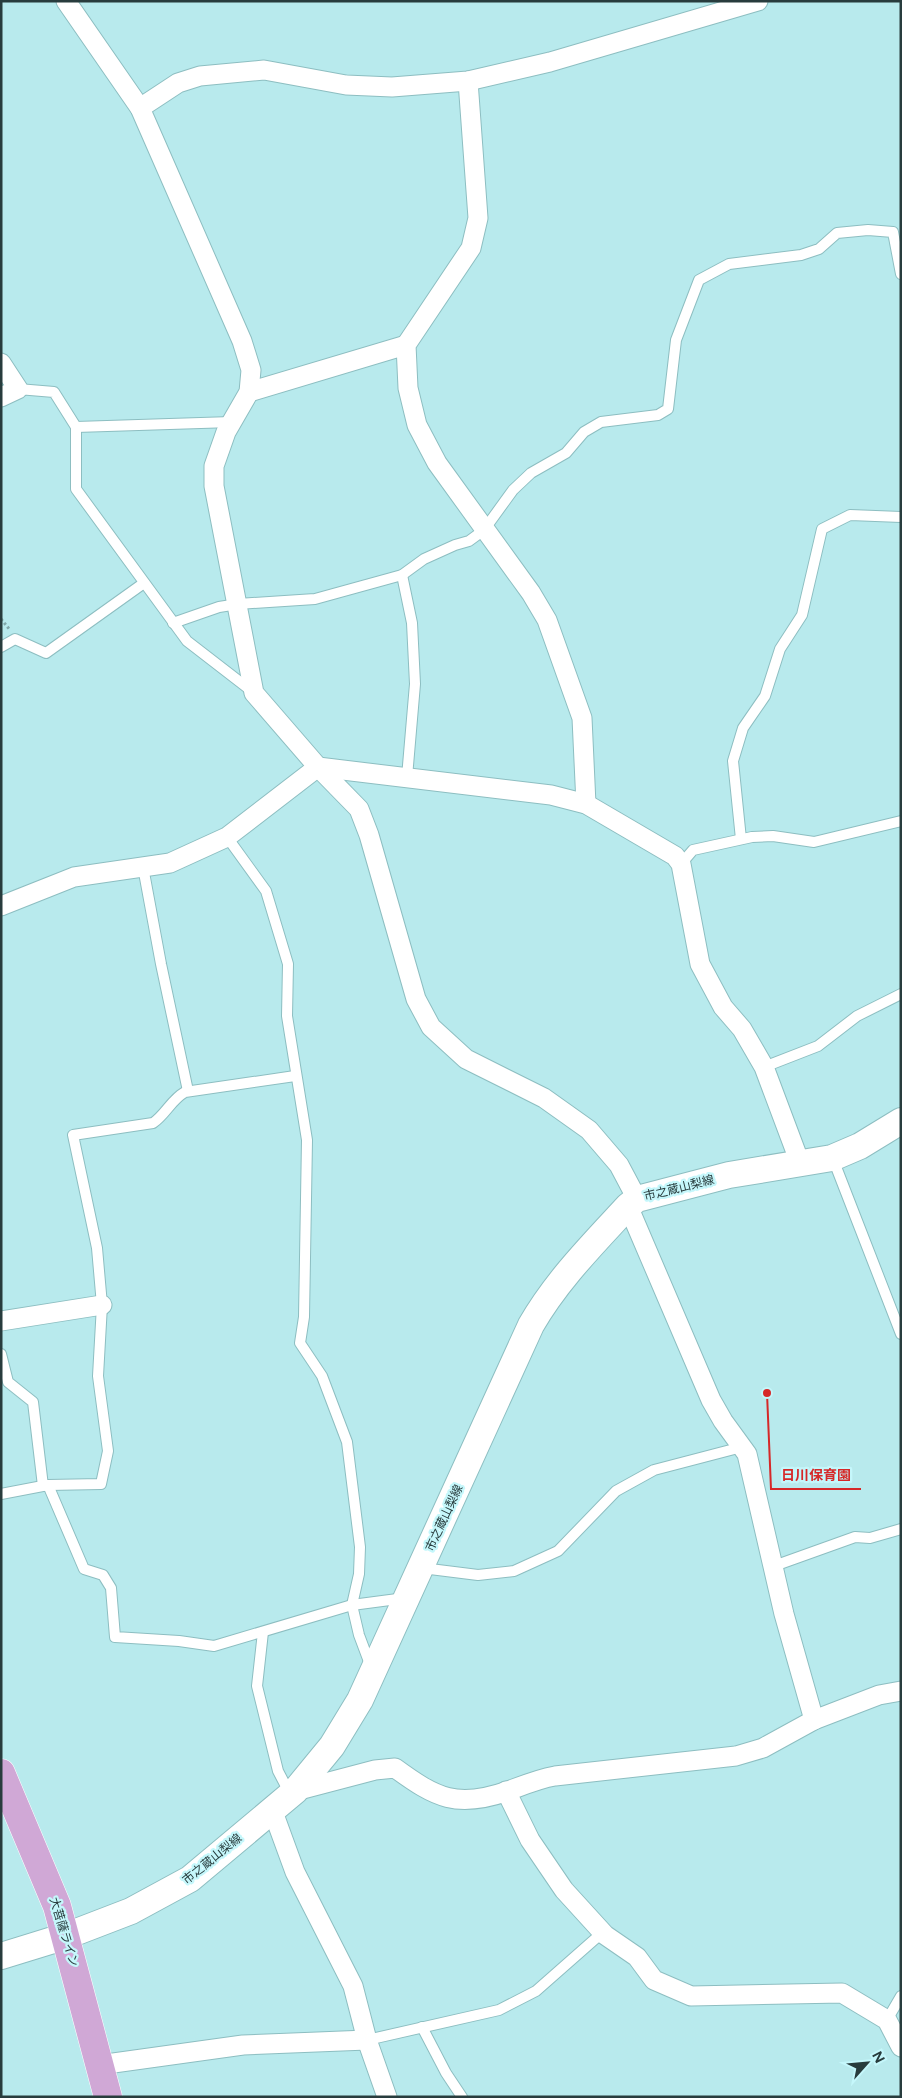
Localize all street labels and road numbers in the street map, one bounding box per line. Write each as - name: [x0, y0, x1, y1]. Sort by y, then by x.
- street label: 市之蔵山梨線: [642, 1172, 716, 1204]
- street label: 市之蔵山梨線: [422, 1482, 466, 1554]
- street label: 市之蔵山梨線: [180, 1831, 244, 1887]
- street label: 大菩薩ライン: [47, 1896, 81, 1968]

